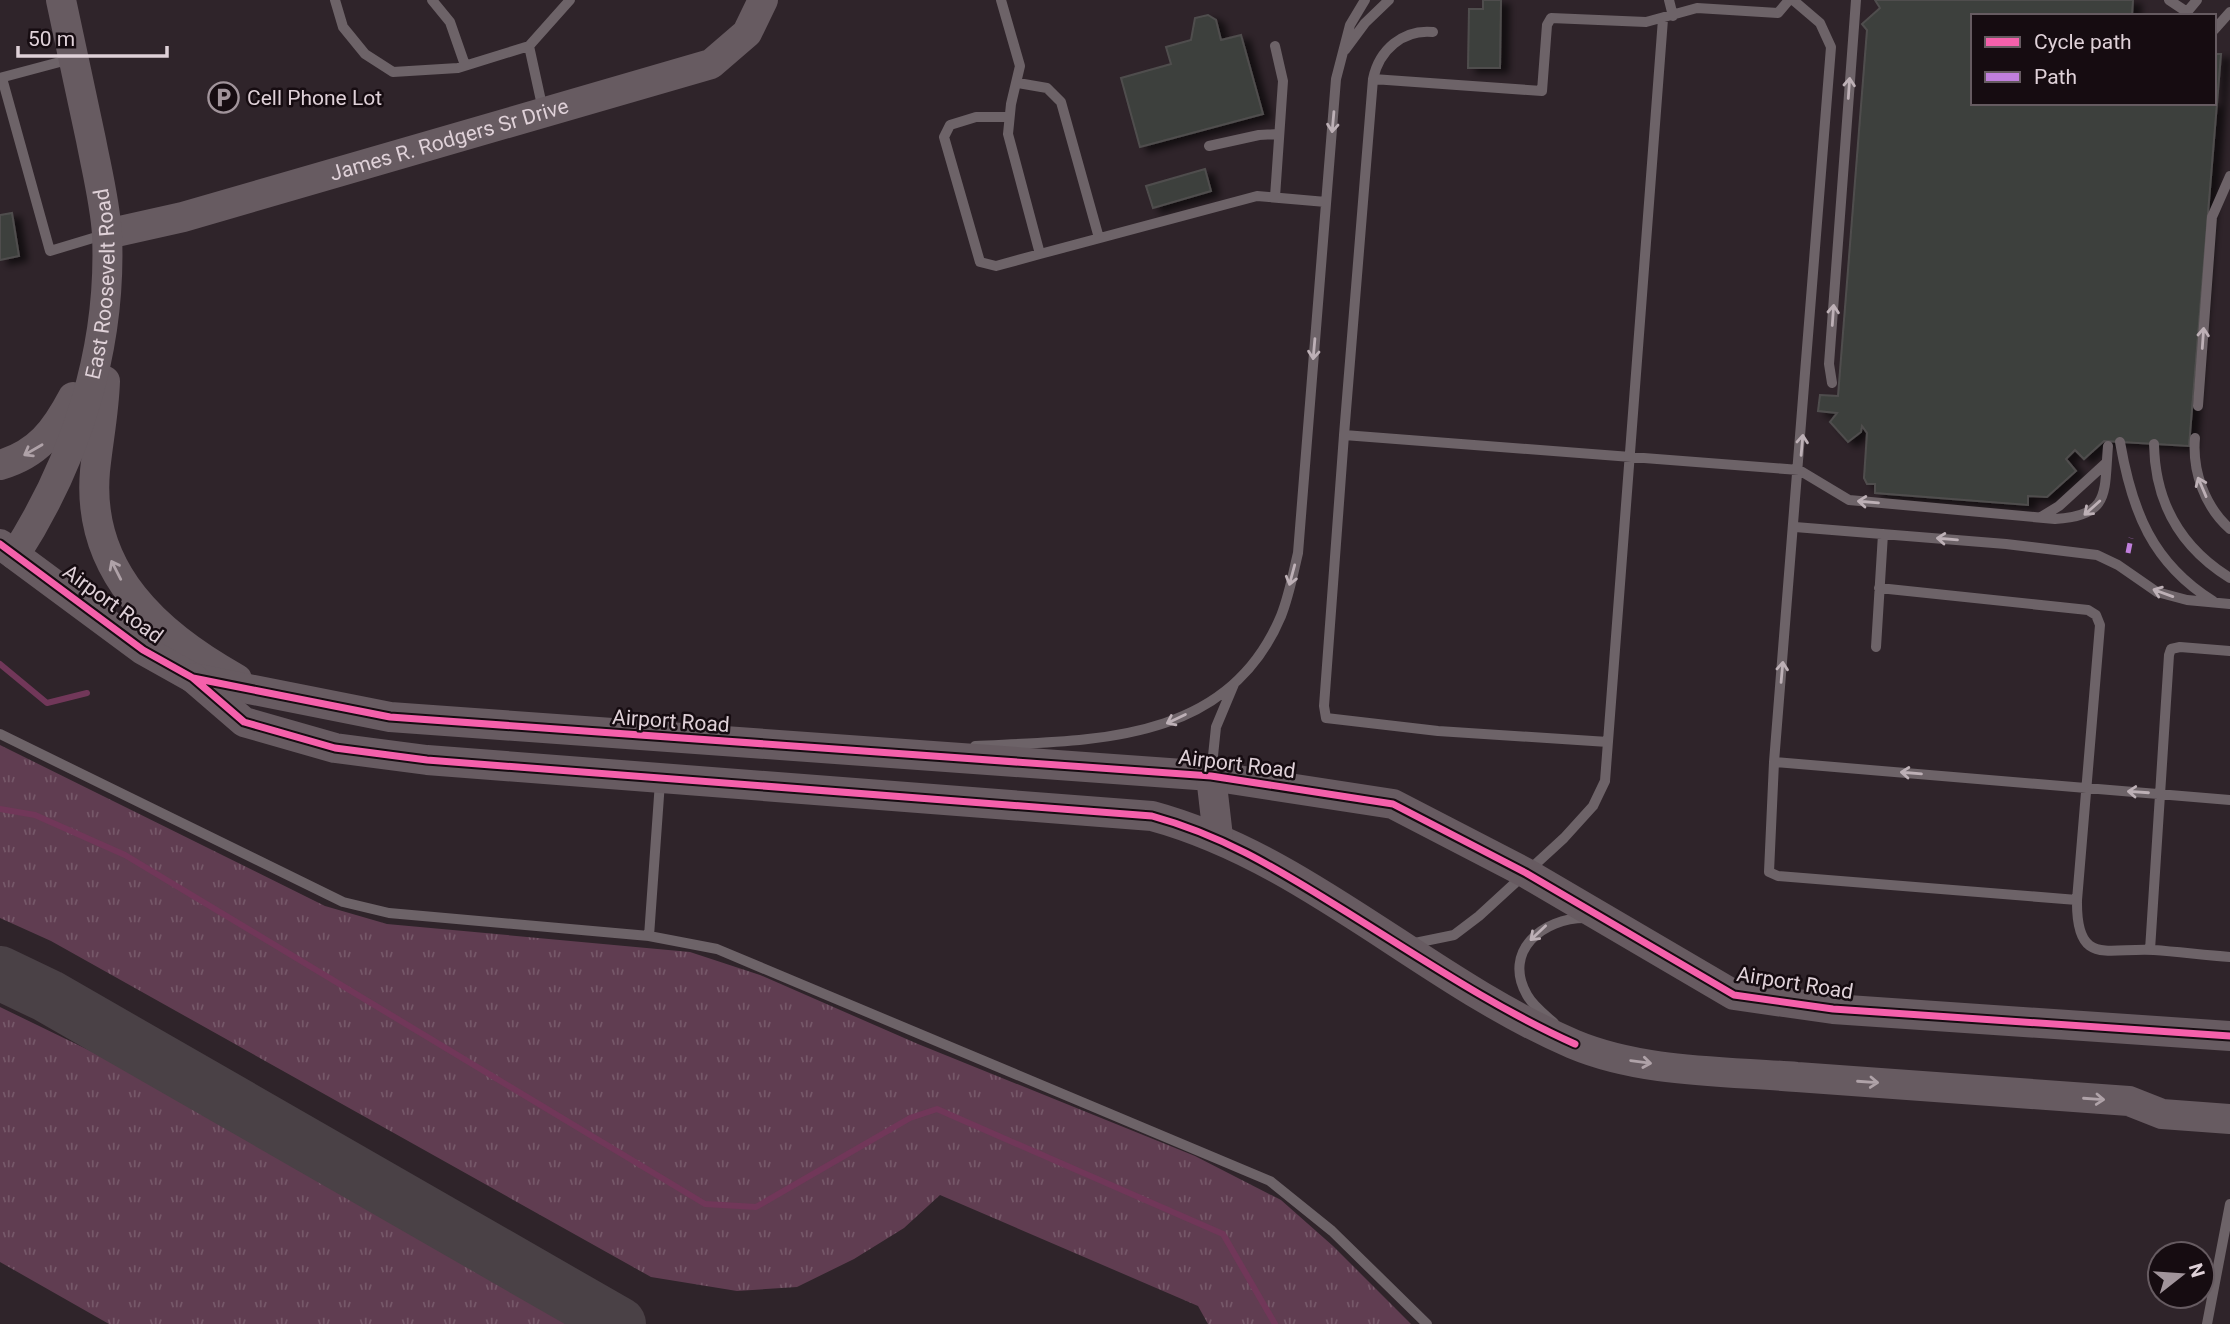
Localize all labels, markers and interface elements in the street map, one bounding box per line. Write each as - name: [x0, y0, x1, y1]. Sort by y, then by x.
- scale bar: [18, 14, 166, 58]
- legend: [1971, 14, 2216, 105]
- text: 50 m: [28, 27, 75, 51]
- text: Cycle path: [2034, 30, 2132, 54]
- text: Path: [2034, 65, 2077, 89]
- one-way arrow: [1843, 77, 1856, 100]
- parking icon: Cell Phone Lot: [207, 81, 241, 115]
- place label: Cell Phone Lot: [247, 86, 382, 110]
- street label: James R. Rodgers Sr Drive: [327, 94, 571, 186]
- one-way arrow: [1326, 110, 1339, 133]
- street label: East Roosevelt Road: [80, 187, 119, 382]
- one-way arrow: [1826, 303, 1839, 326]
- one-way arrow: [2197, 327, 2210, 349]
- one-way arrow: [1307, 337, 1320, 360]
- one-way arrow: [1795, 434, 1808, 457]
- one-way arrow: [23, 443, 43, 457]
- one-way arrow: [2195, 477, 2208, 498]
- one-way arrow: [1857, 495, 1880, 508]
- one-way arrow: [2083, 499, 2101, 516]
- one-way arrow: [1936, 533, 1959, 546]
- street label: Airport Road: [58, 560, 168, 648]
- one-way arrow: [108, 560, 122, 581]
- one-way arrow: [1285, 563, 1298, 586]
- one-way arrow: [2153, 586, 2175, 598]
- one-way arrow: [1776, 661, 1789, 684]
- street label: Airport Road: [612, 705, 730, 737]
- one-way arrow: [1166, 713, 1187, 727]
- street label: Airport Road: [1177, 745, 1297, 783]
- one-way arrow: [1900, 766, 1923, 779]
- one-way arrow: [2127, 785, 2149, 798]
- one-way arrow: [1530, 925, 1547, 942]
- street label: Airport Road: [1735, 962, 1855, 1004]
- one-way arrow: [1629, 1056, 1652, 1069]
- one-way arrow: [1856, 1076, 1878, 1089]
- one-way arrow: [2083, 1093, 2105, 1106]
- north arrow: [2146, 1240, 2216, 1310]
- text: N: [2184, 1260, 2210, 1280]

